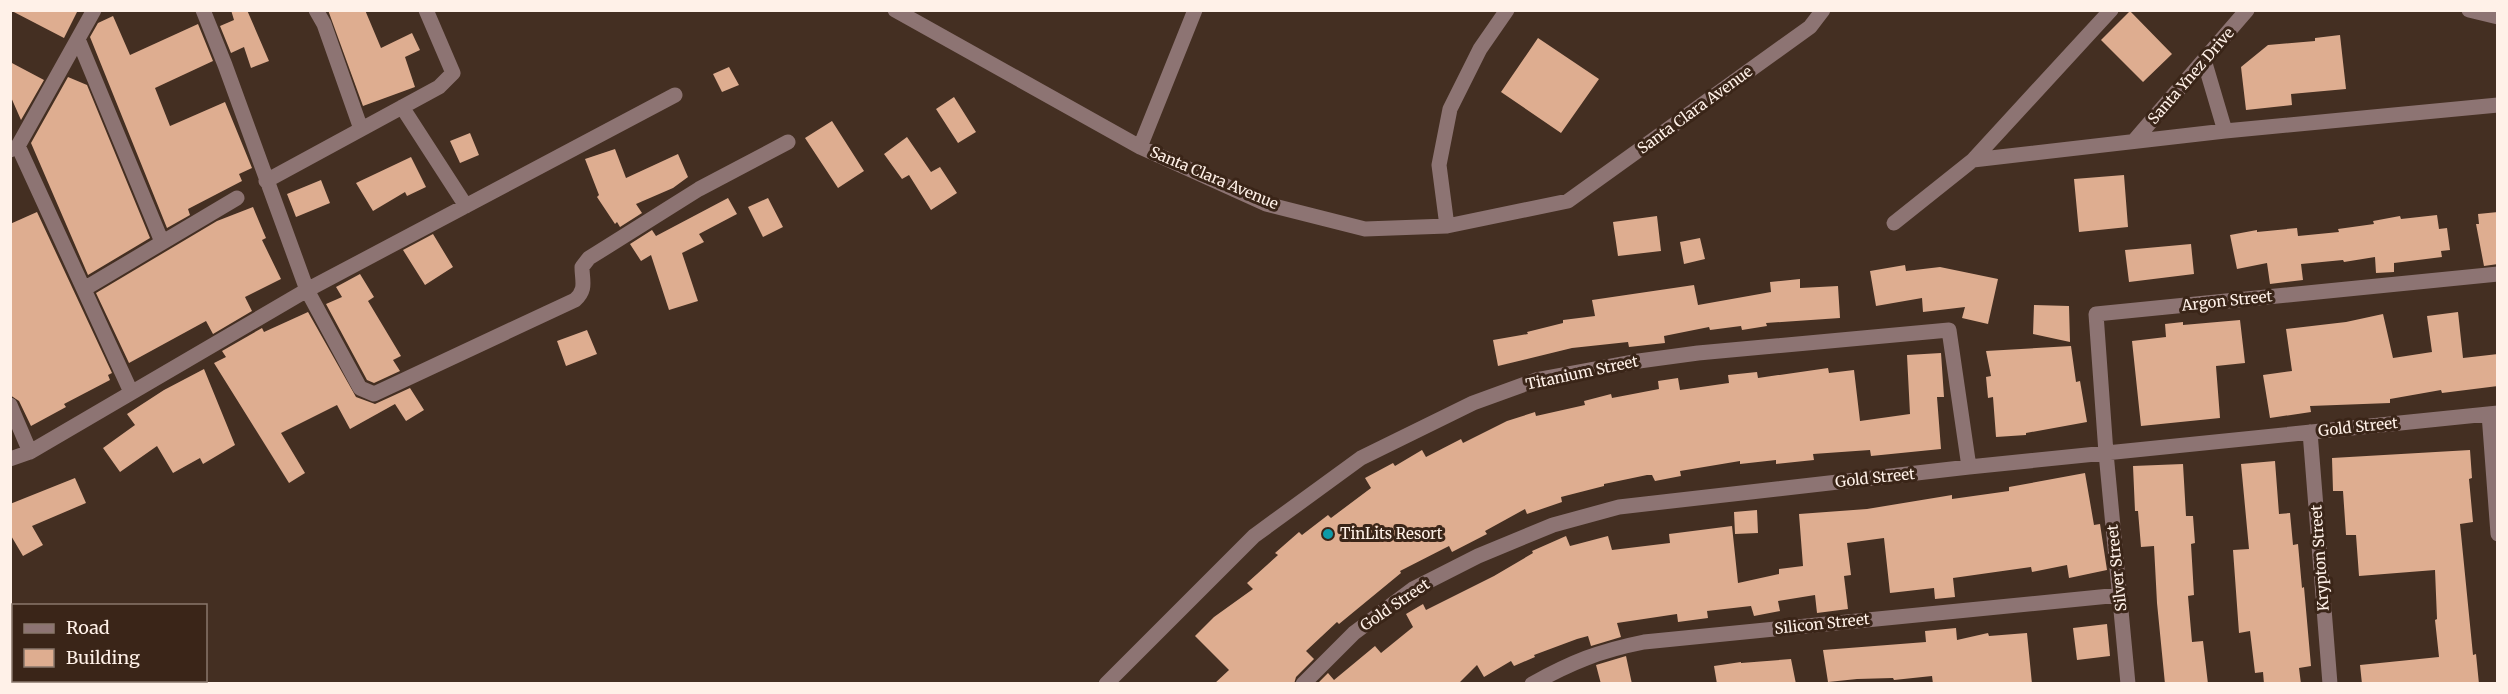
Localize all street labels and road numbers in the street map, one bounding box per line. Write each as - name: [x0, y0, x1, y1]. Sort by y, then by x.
- street label: Santa Ynez Drive: [2143, 23, 2238, 128]
- street label: Santa Clara Avenue: [1633, 61, 1756, 158]
- street label: Santa Clara Avenue: [1147, 142, 1281, 213]
- street label: Argon Street: [2180, 286, 2273, 315]
- street label: Titanium Street: [1524, 351, 1640, 394]
- street label: Gold Street: [2317, 413, 2399, 440]
- street label: Gold Street: [1834, 464, 1916, 491]
- street label: Krypton Street: [2306, 504, 2333, 612]
- street label: Silver Street: [2102, 523, 2131, 613]
- street label: Gold Street: [1356, 574, 1433, 635]
- street label: Silicon Street: [1773, 609, 1871, 638]

